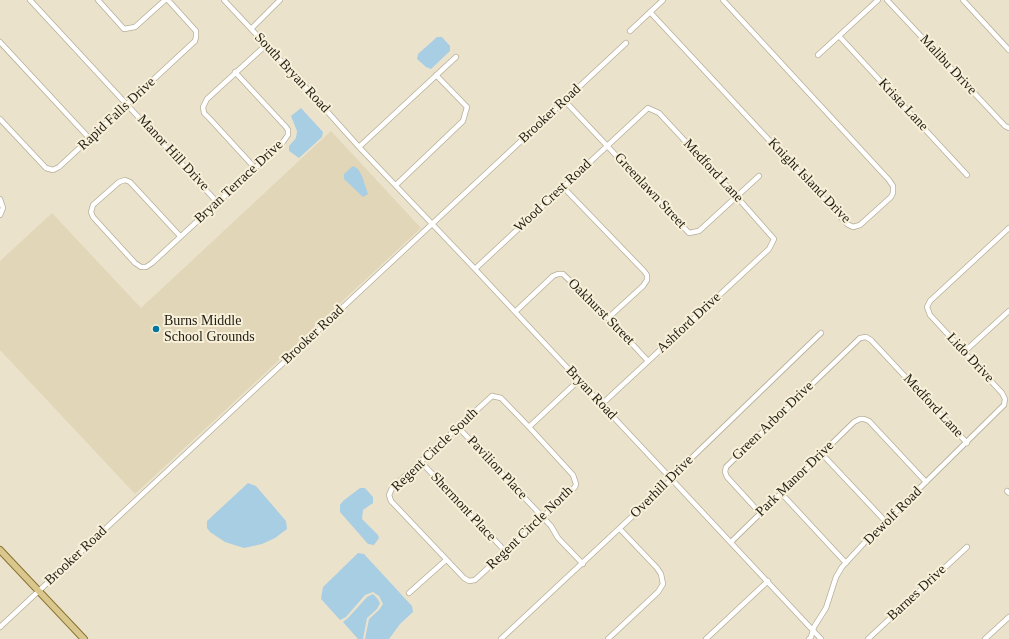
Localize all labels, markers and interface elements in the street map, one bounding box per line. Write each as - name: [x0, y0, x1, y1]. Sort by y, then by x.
- street label: South Bryan Road: [251, 29, 333, 117]
- street label: Malibu Drive: [916, 32, 980, 98]
- street label: Rapid Falls Drive: [75, 74, 159, 154]
- street label: Krista Lane: [874, 75, 932, 135]
- street label: Brooker Road: [515, 81, 585, 147]
- street label: Manor Hill Drive: [133, 111, 213, 195]
- street label: Knight Island Drive: [764, 135, 854, 227]
- street label: Medford Lane: [679, 136, 747, 206]
- street label: Bryan Terrace Drive: [191, 137, 287, 227]
- street label: Greenlawn Street: [611, 150, 689, 232]
- street label: Wood Crest Road: [511, 156, 595, 236]
- street label: Oakhurst Street: [564, 275, 638, 349]
- street label: Ashford Drive: [654, 289, 724, 357]
- street label: Brooker Road: [278, 302, 348, 368]
- place label: Burns Middle School Grounds: [164, 313, 255, 346]
- marker: Burns Middle School Grounds: [151, 324, 161, 334]
- street label: Lido Drive: [943, 330, 997, 386]
- street label: Bryan Road: [562, 363, 620, 423]
- street label: Medford Lane: [899, 371, 967, 441]
- street label: Green Arbor Drive: [729, 378, 817, 464]
- street label: Regent Circle South: [388, 405, 482, 495]
- street label: Pavilion Place: [463, 433, 531, 503]
- street label: Park Manor Drive: [753, 438, 837, 520]
- street label: Overhill Drive: [627, 452, 697, 522]
- street label: Shermont Place: [427, 469, 499, 545]
- street label: Regent Circle North: [483, 483, 577, 573]
- street label: Dewolf Road: [861, 484, 925, 548]
- street label: Brooker Road: [41, 523, 111, 589]
- street label: Barnes Drive: [884, 562, 950, 624]

